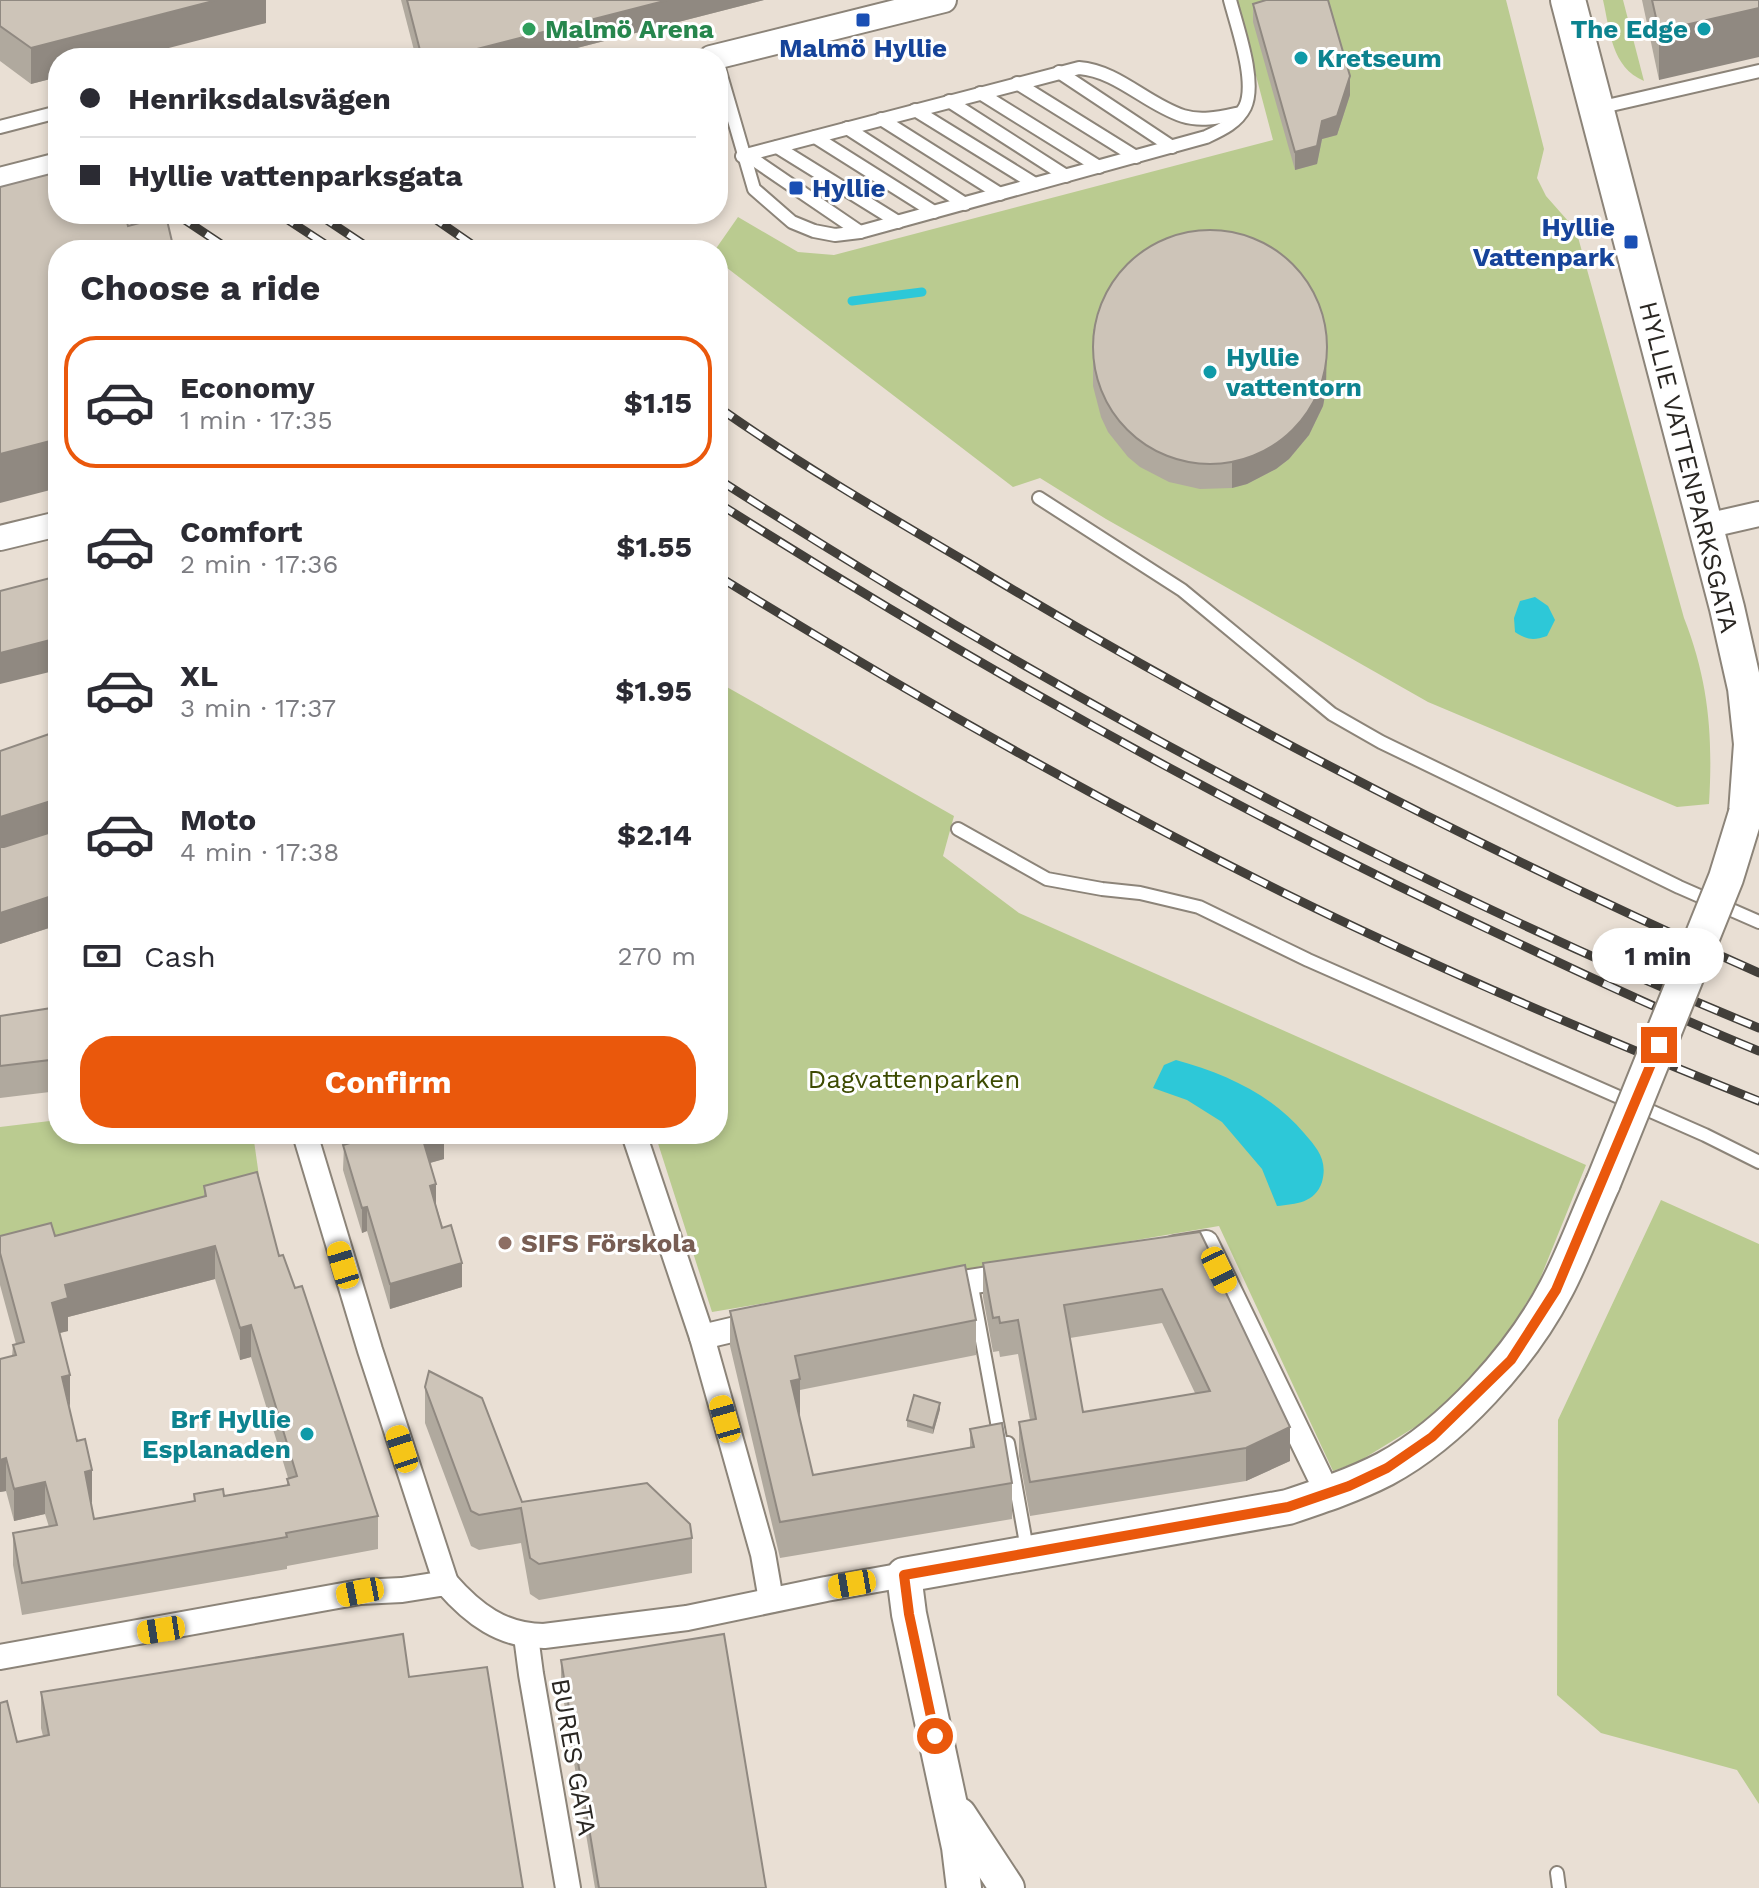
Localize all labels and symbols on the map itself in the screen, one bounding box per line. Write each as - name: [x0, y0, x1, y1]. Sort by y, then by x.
- marker: Malmö Hyllie: [854, 11, 872, 29]
- place label: Malmö Arena: [545, 14, 714, 44]
- place label: The Edge: [1570, 14, 1688, 44]
- marker: Malmö Arena: [520, 20, 538, 38]
- marker: The Edge: [1695, 20, 1713, 38]
- place label: Malmö Hyllie: [779, 33, 947, 63]
- place label: Kretseum: [1317, 43, 1442, 73]
- marker: Kretseum: [1292, 49, 1310, 67]
- place label: Hyllie: [812, 173, 886, 203]
- marker: Hyllie: [787, 179, 805, 197]
- place label: Hyllie Vattenpark: [1473, 212, 1616, 272]
- marker: Hyllie Vattenpark: [1622, 233, 1640, 251]
- street label: HYLLIE VATTENPARKSGATA: [1633, 298, 1745, 636]
- place label: Hyllie vattentorn: [1225, 342, 1362, 402]
- marker: Hyllie vattentorn: [1201, 363, 1219, 381]
- callout: 1 min: [1593, 929, 1725, 985]
- route end: [1641, 1027, 1677, 1063]
- park label: Dagvattenparken: [808, 1064, 1020, 1094]
- place label: SIFS Förskola: [521, 1228, 696, 1258]
- marker: SIFS Förskola: [496, 1234, 514, 1252]
- car: [325, 1239, 361, 1291]
- car: [1198, 1243, 1240, 1297]
- car: [707, 1393, 743, 1445]
- place label: Brf Hyllie Esplanaden: [142, 1404, 291, 1464]
- car: [383, 1422, 421, 1476]
- marker: Brf Hyllie Esplanaden: [298, 1425, 316, 1443]
- car: [826, 1568, 878, 1600]
- car: [334, 1576, 386, 1608]
- car: [135, 1614, 187, 1646]
- street label: BURES GATA: [545, 1676, 603, 1838]
- route start: [917, 1718, 953, 1754]

